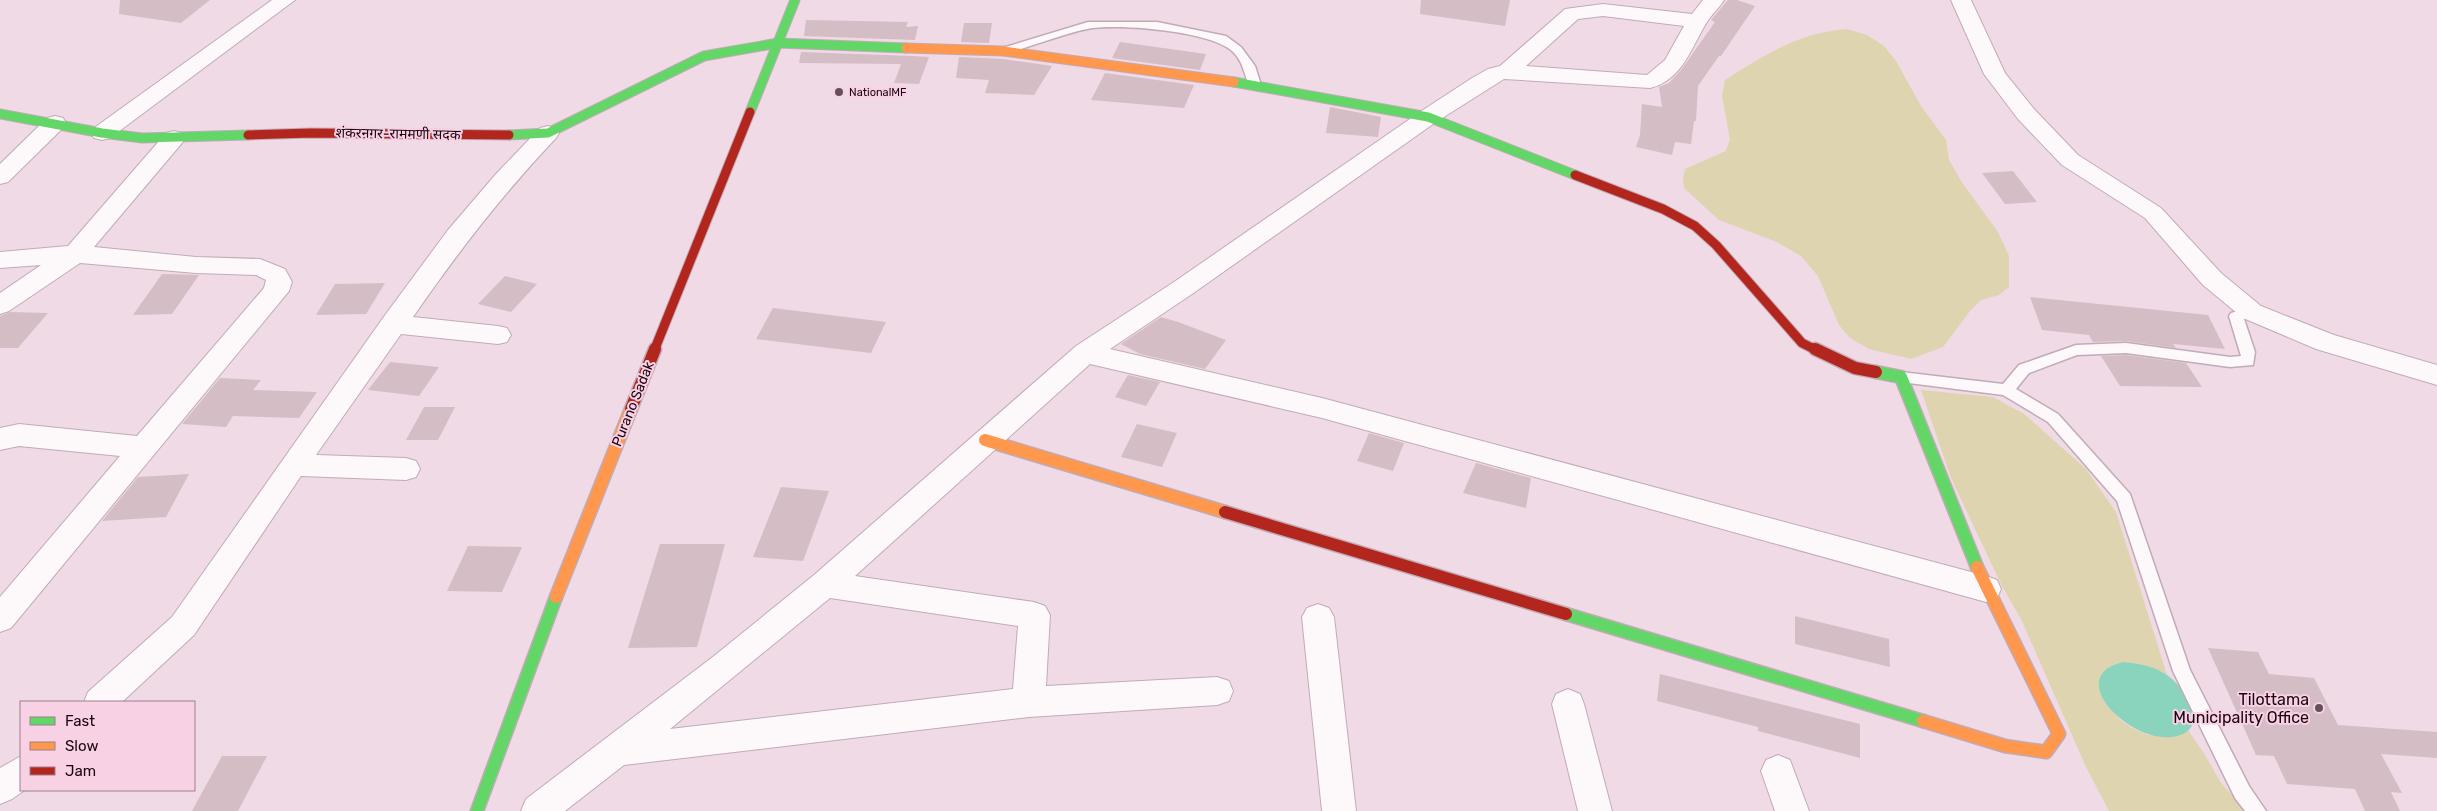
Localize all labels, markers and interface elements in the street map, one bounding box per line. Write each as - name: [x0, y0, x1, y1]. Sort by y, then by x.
- marker: NationalMF: [833, 86, 845, 98]
- place label: NationalMF: [849, 86, 907, 99]
- street label: शंकरनगर-राममणी सदक: [335, 124, 461, 144]
- street label: Purano Sadak: [608, 358, 658, 449]
- place label: Tilottama Municipality Office: [2173, 690, 2309, 727]
- legend: [20, 701, 195, 791]
- marker: Tilottama Municipality Office: [2313, 702, 2325, 714]
- text: Fast: [65, 712, 95, 730]
- text: Slow: [65, 737, 98, 755]
- text: Jam: [65, 762, 96, 780]

